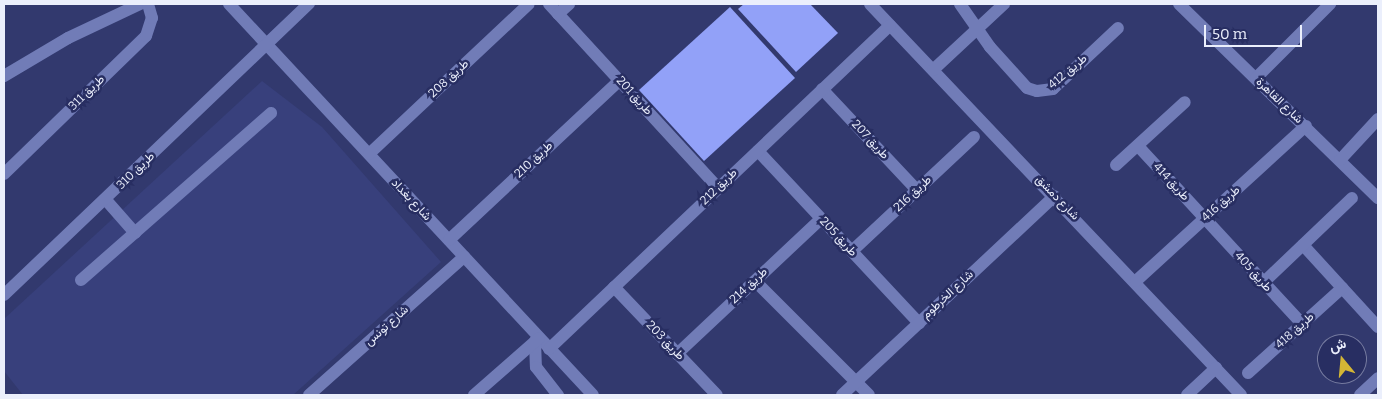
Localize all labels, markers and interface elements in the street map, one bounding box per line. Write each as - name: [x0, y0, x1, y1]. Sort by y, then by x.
- scale bar: [1207, 15, 1304, 47]
- text: 50 m: [1212, 25, 1247, 43]
- street label: طريق 412: [1046, 52, 1090, 92]
- street label: طريق 208: [426, 57, 472, 101]
- street label: طريق 311: [66, 72, 108, 114]
- street label: طريق 201: [613, 74, 655, 118]
- street label: شارع القاهرة: [1253, 75, 1305, 127]
- street label: طريق 207: [848, 118, 892, 162]
- street label: طريق 210: [512, 139, 556, 181]
- street label: طريق 310: [114, 149, 158, 193]
- street label: طريق 414: [1150, 160, 1192, 204]
- street label: طريق 212: [698, 166, 740, 208]
- street label: شارع دمشق: [1032, 172, 1082, 224]
- street label: طريق 216: [891, 173, 935, 215]
- street label: شارع بغداد: [388, 176, 434, 224]
- street label: طريق 416: [1199, 183, 1243, 225]
- street label: طريق 205: [816, 214, 860, 260]
- street label: طريق 405: [1231, 249, 1275, 295]
- street label: طريق 214: [727, 265, 771, 307]
- street label: شارع الخرطوم: [919, 268, 977, 322]
- street label: شارع تونس: [362, 303, 412, 349]
- street label: طريق 418: [1273, 310, 1317, 352]
- street label: طريق 203: [643, 318, 687, 364]
- north arrow: [1317, 334, 1367, 384]
- text: ش: [1327, 335, 1348, 356]

